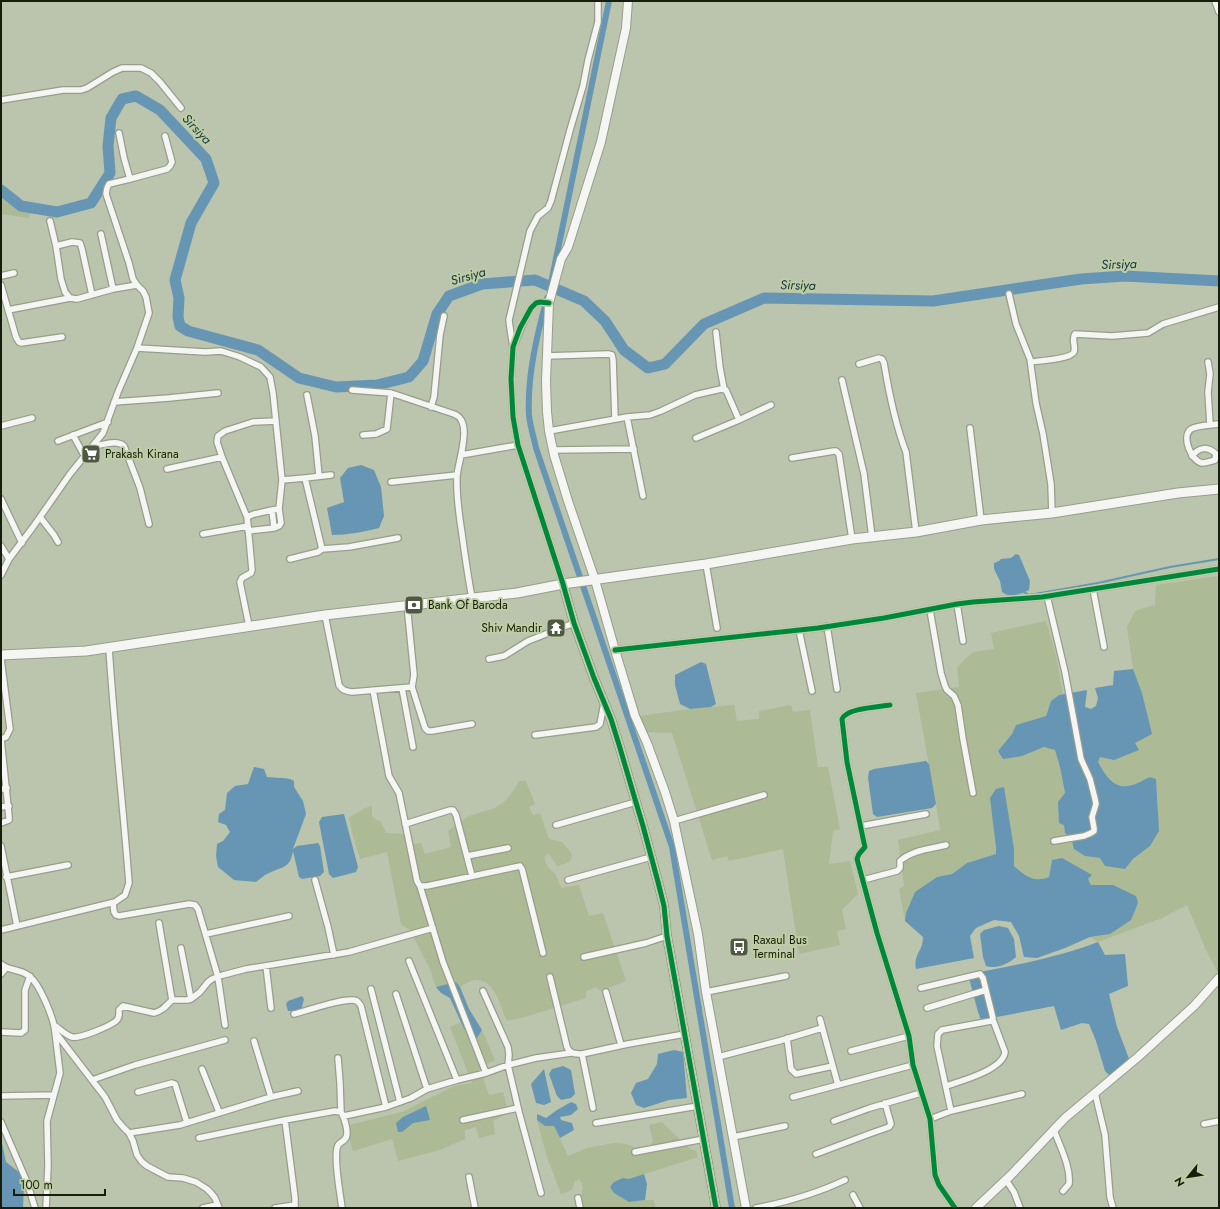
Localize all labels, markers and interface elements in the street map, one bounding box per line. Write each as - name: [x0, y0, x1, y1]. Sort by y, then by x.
- water label: Sirsiya: [178, 109, 216, 149]
- water label: Sirsiya: [1101, 254, 1137, 274]
- water label: Sirsiya: [448, 262, 488, 290]
- water label: Sirsiya: [780, 275, 816, 295]
- supermarket icon: Prakash Kirana: [80, 443, 102, 465]
- place label: Prakash Kirana: [105, 445, 179, 463]
- bank icon: Bank Of Baroda: [403, 594, 425, 616]
- place label: Bank Of Baroda: [428, 596, 508, 614]
- temple icon: Shiv Mandir: [545, 617, 567, 639]
- place label: Shiv Mandir: [481, 619, 543, 637]
- place label: Raxaul Bus Terminal: [753, 931, 807, 963]
- bus stop icon: Raxaul Bus Terminal: [728, 936, 750, 958]
- north arrow: [1168, 1157, 1208, 1197]
- scale bar: [14, 1171, 105, 1197]
- text: N: [1170, 1174, 1188, 1190]
- text: 100 m: [20, 1176, 53, 1194]

